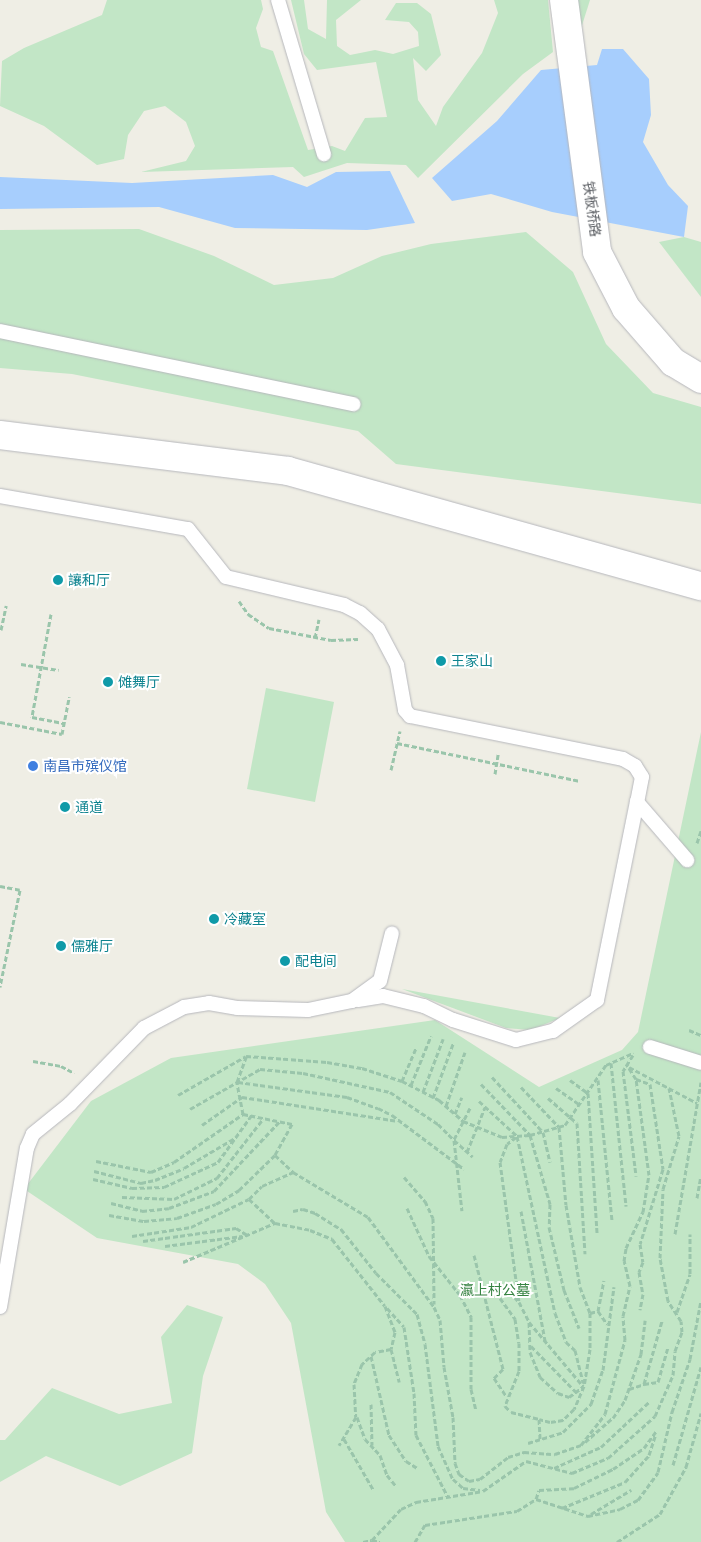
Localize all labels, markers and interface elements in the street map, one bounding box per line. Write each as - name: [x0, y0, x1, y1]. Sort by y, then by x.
- street label: 铁板桥路: [580, 180, 604, 238]
- place label: 讓和厅: [68, 572, 110, 588]
- marker: 讓和厅: [52, 574, 64, 586]
- place label: 王家山: [451, 653, 493, 669]
- marker: 王家山: [435, 655, 447, 667]
- place label: 傩舞厅: [118, 674, 160, 690]
- marker: 傩舞厅: [102, 676, 114, 688]
- place label: 南昌市殡仪馆: [43, 758, 127, 774]
- marker: 南昌市殡仪馆: [27, 760, 39, 772]
- place label: 通道: [75, 799, 103, 815]
- marker: 通道: [59, 801, 71, 813]
- place label: 冷藏室: [224, 911, 266, 927]
- marker: 冷藏室: [208, 913, 220, 925]
- place label: 儒雅厅: [71, 938, 113, 954]
- marker: 儒雅厅: [55, 940, 67, 952]
- place label: 配电间: [295, 953, 337, 969]
- marker: 配电间: [279, 955, 291, 967]
- park label: 瀛上村公墓: [460, 1282, 530, 1298]

